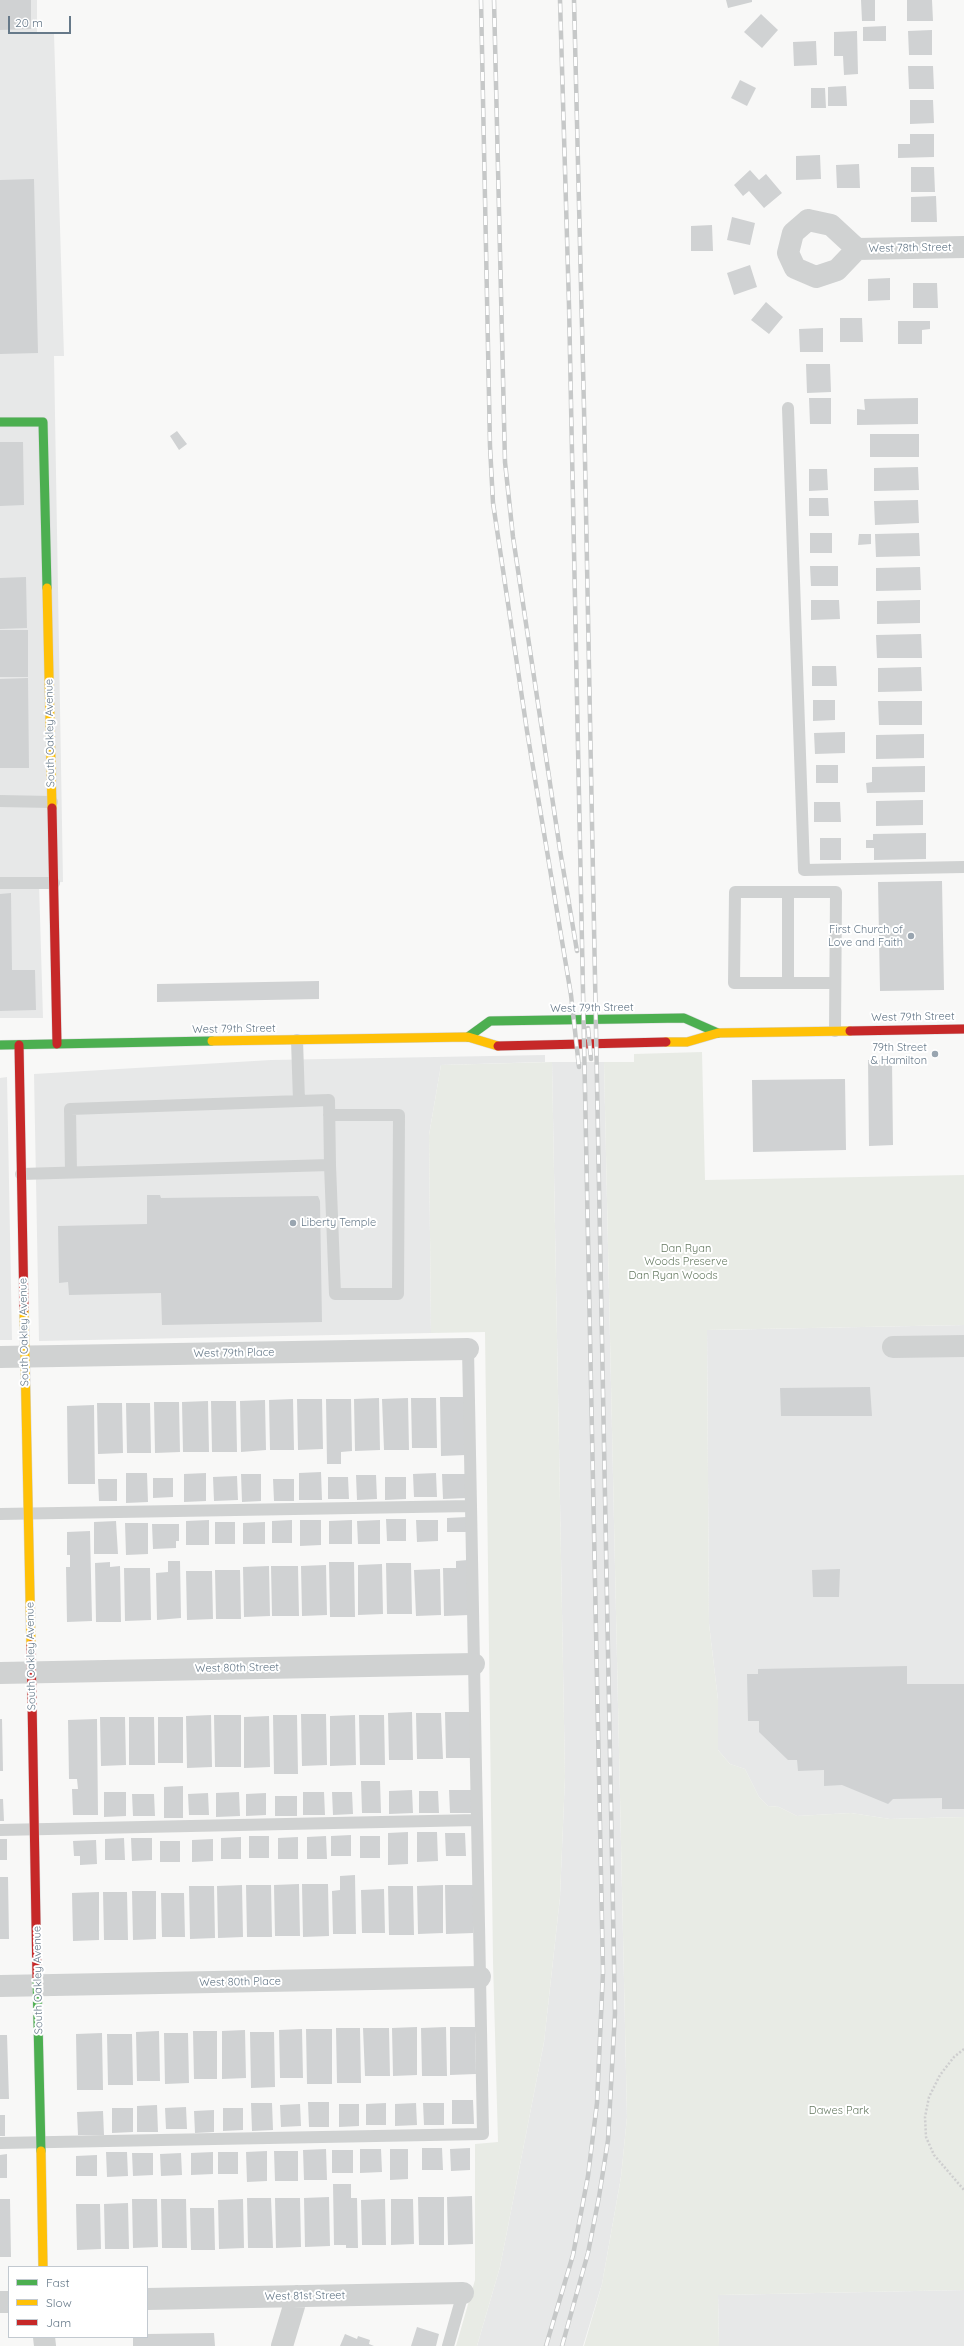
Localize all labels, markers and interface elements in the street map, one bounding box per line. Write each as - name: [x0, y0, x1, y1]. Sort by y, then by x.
- scale bar: [10, 8, 73, 34]
- text: 20 m: [15, 15, 43, 30]
- street label: West 78th Street: [868, 241, 952, 255]
- street label: South Oakley Avenue: [42, 679, 58, 787]
- place label: First Church of Love and Faith: [828, 923, 903, 949]
- marker: First Church of Love and Faith: [906, 931, 916, 941]
- street label: West 79th Street: [550, 1001, 634, 1015]
- street label: West 79th Street: [871, 1010, 955, 1024]
- street label: West 79th Street: [192, 1022, 276, 1036]
- place label: 79th Street & Hamilton: [870, 1041, 927, 1067]
- marker: 79th Street & Hamilton: [930, 1049, 940, 1059]
- place label: Liberty Temple: [301, 1216, 376, 1230]
- marker: Liberty Temple: [288, 1218, 298, 1228]
- park label: Dan Ryan Woods Preserve: [644, 1242, 728, 1268]
- park label: Dan Ryan Woods: [628, 1269, 718, 1283]
- street label: South Oakley Avenue: [16, 1278, 32, 1386]
- street label: West 79th Place: [193, 1346, 275, 1360]
- street label: South Oakley Avenue: [23, 1602, 39, 1710]
- street label: West 80th Street: [195, 1661, 279, 1675]
- street label: South Oakley Avenue: [30, 1926, 46, 2034]
- street label: West 80th Place: [199, 1975, 281, 1989]
- park label: Dawes Park: [809, 2104, 869, 2118]
- legend: [8, 2266, 148, 2338]
- text: Fast: [46, 2275, 70, 2290]
- street label: West 81st Street: [265, 2289, 345, 2303]
- text: Slow: [46, 2295, 72, 2310]
- text: Jam: [46, 2315, 71, 2330]

